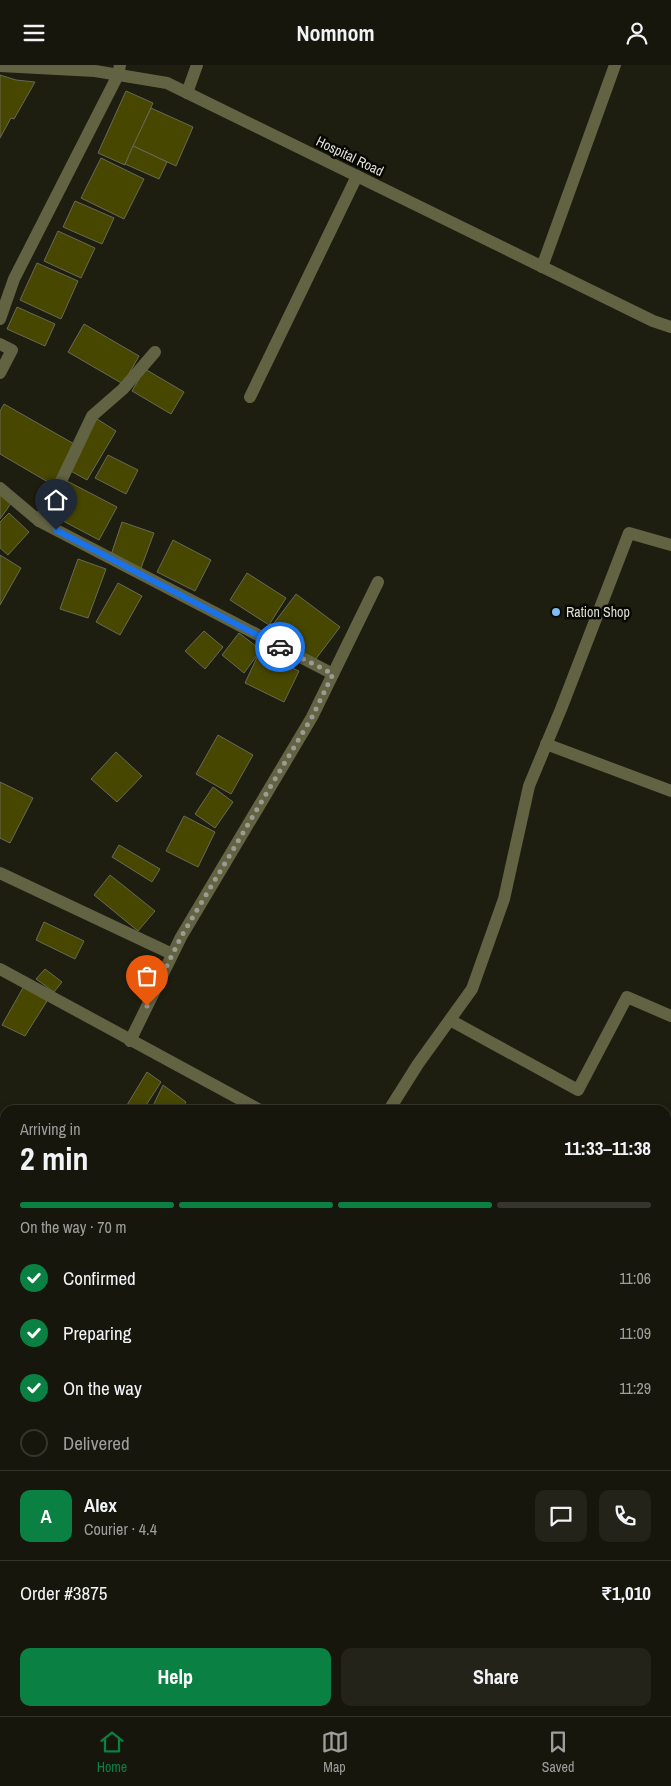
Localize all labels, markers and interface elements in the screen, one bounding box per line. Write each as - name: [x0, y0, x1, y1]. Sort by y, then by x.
- text: Nomnom: [296, 18, 375, 48]
- icon: menu: [20, 19, 48, 47]
- icon: person: [623, 19, 651, 47]
- street label: Hospital Road: [313, 132, 387, 180]
- pin: [35, 479, 77, 530]
- icon: home: [42, 486, 70, 514]
- place label: Ration Shop: [566, 603, 630, 621]
- marker: Ration Shop: [550, 606, 562, 618]
- courier: [255, 622, 305, 672]
- icon: car: [266, 633, 294, 661]
- pin: [126, 955, 168, 1006]
- icon: bag: [133, 962, 161, 990]
- text: Arriving in: [20, 1118, 81, 1140]
- text: 11:33–11:38: [564, 1135, 651, 1161]
- text: 2 min: [20, 1137, 89, 1180]
- text: On the way · 70 m: [20, 1216, 126, 1238]
- icon: check: [20, 1264, 48, 1292]
- text: Confirmed: [63, 1265, 136, 1291]
- text: 11:06: [619, 1267, 651, 1289]
- icon: check: [20, 1319, 48, 1347]
- text: Preparing: [63, 1320, 131, 1346]
- text: 11:09: [619, 1322, 651, 1344]
- icon: check: [20, 1374, 48, 1402]
- text: On the way: [63, 1375, 142, 1401]
- text: 11:29: [619, 1377, 651, 1399]
- text: Delivered: [63, 1430, 130, 1456]
- button: chat: [535, 1490, 587, 1542]
- button: phone: [599, 1490, 651, 1542]
- text: Alex: [84, 1492, 117, 1518]
- text: A: [40, 1503, 52, 1529]
- text: Courier · 4.4: [84, 1518, 157, 1540]
- text: Order #3875: [20, 1580, 107, 1606]
- text: ₹1,010: [601, 1580, 651, 1606]
- button: Help: [20, 1648, 331, 1706]
- button: Share: [341, 1648, 651, 1706]
- tab: Home: [97, 1728, 127, 1776]
- tab: Map: [321, 1728, 349, 1776]
- tab: Saved: [542, 1728, 574, 1776]

